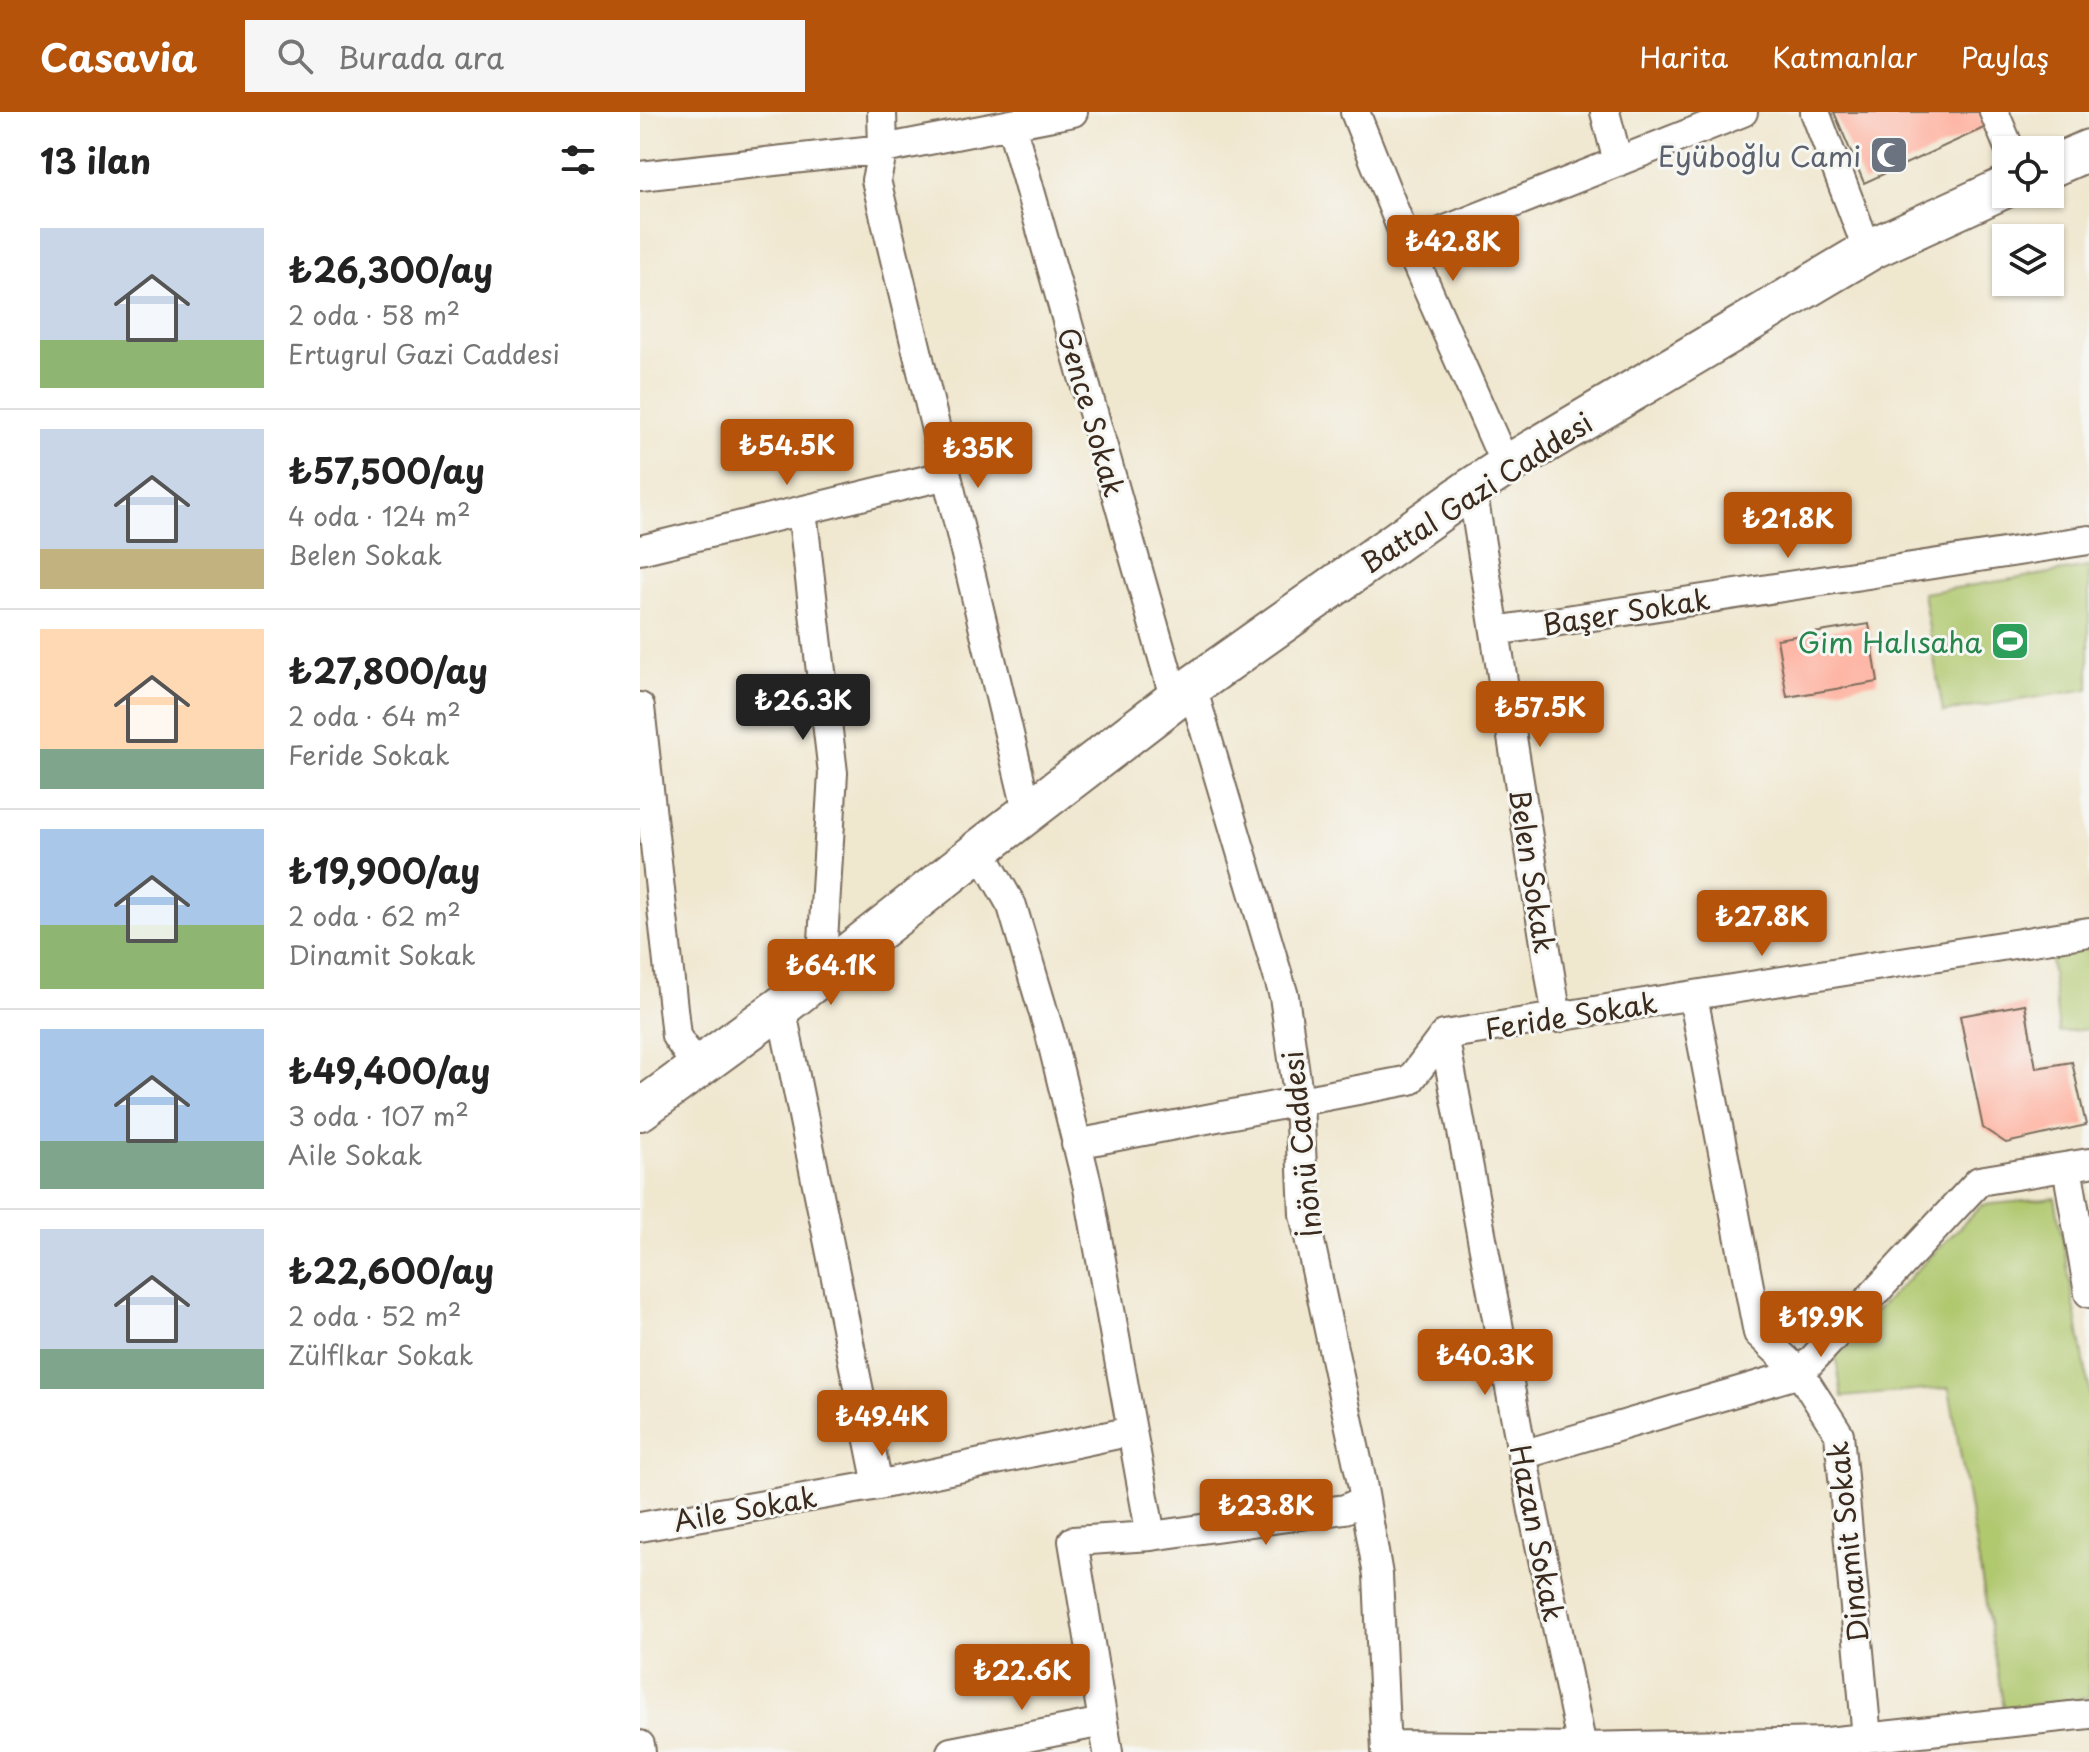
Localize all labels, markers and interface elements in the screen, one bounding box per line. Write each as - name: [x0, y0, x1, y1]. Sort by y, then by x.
- search box: [245, 20, 805, 92]
- text: Casavia: [40, 28, 197, 85]
- icon: search: [273, 34, 317, 78]
- text: Burada ara: [337, 34, 504, 79]
- text: Harita: [1639, 35, 1728, 78]
- text: Katmanlar: [1772, 35, 1917, 78]
- text: Paylaş: [1961, 35, 2049, 78]
- text: 13 ilan: [40, 134, 151, 186]
- place label: Eyüboğlu Cami: [1658, 134, 1861, 177]
- mosque icon: Eyüboğlu Cami: [1868, 134, 1910, 176]
- map controls: [1992, 136, 2064, 296]
- button: locate: [1992, 136, 2064, 208]
- icon: filters: [556, 138, 600, 182]
- pin: ₺42.8K: [1388, 215, 1518, 283]
- text: ₺42.8K: [1405, 221, 1501, 260]
- button: layers: [1992, 224, 2064, 296]
- text: ₺26,300/ay: [288, 243, 493, 295]
- icon: home: [104, 260, 200, 356]
- text: 2 oda · 58 m²: [288, 295, 460, 334]
- street label: Gence Sokak: [1047, 322, 1137, 502]
- text: Ertugrul Gazi Caddesi: [288, 334, 560, 373]
- street label: Battal Gazi Caddesi: [1351, 401, 1601, 583]
- pin: ₺54.5K: [722, 419, 852, 487]
- pin: ₺35K: [931, 422, 1025, 490]
- text: ₺54.5K: [739, 425, 835, 464]
- text: ₺35K: [942, 428, 1014, 467]
- text: ₺57,500/ay: [288, 444, 485, 496]
- icon: home: [104, 461, 200, 557]
- pin: ₺21.8K: [1723, 492, 1853, 560]
- text: 4 oda · 124 m²: [288, 496, 471, 535]
- text: ₺21.8K: [1742, 498, 1834, 537]
- text: Belen Sokak: [288, 535, 442, 574]
- street label: Başer Sokak: [1539, 577, 1713, 645]
- place label: Gim Halısaha: [1798, 620, 1982, 663]
- sports icon: Gim Halısaha: [1989, 620, 2031, 662]
- text: ₺27,800/ay: [288, 644, 488, 696]
- icon: home: [104, 661, 200, 757]
- pin: ₺26.3K: [738, 674, 868, 742]
- text: ₺26.3K: [754, 680, 852, 719]
- pin: ₺57.5K: [1475, 681, 1605, 749]
- text: ₺57.5K: [1494, 687, 1586, 726]
- text: 2 oda · 64 m²: [288, 696, 461, 735]
- text: Feride Sokak: [288, 735, 450, 774]
- street label: Belen Sokak: [1499, 786, 1567, 956]
- text: ₺19,900/ay: [288, 844, 480, 896]
- icon: home: [104, 861, 200, 957]
- pin: ₺27.8K: [1697, 890, 1827, 958]
- text: 2 oda · 62 m²: [288, 896, 461, 935]
- text: ₺27.8K: [1715, 896, 1809, 935]
- text: Dinamit Sokak: [288, 935, 476, 974]
- pin: ₺64.1K: [766, 939, 896, 1007]
- text: ₺64.1K: [786, 945, 876, 984]
- street label: Feride Sokak: [1482, 980, 1660, 1050]
- text: ₺49,400/ay: [288, 1044, 490, 1096]
- street label: İnönü Caddesi: [1270, 1049, 1332, 1239]
- icon: home: [104, 1061, 200, 1157]
- text: 3 oda · 107 m²: [288, 1096, 469, 1135]
- text: Aile Sokak: [288, 1135, 422, 1174]
- text: ₺22,600/ay: [288, 1244, 494, 1296]
- icon: home: [104, 1261, 200, 1357]
- pin: ₺19.9K: [1756, 1291, 1886, 1359]
- text: 2 oda · 52 m²: [288, 1296, 462, 1335]
- text: ₺19.9K: [1778, 1297, 1864, 1336]
- pin: ₺40.3K: [1420, 1329, 1550, 1397]
- text: Zülflkar Sokak: [288, 1335, 473, 1374]
- text: ₺40.3K: [1436, 1335, 1534, 1374]
- pin: ₺49.4K: [817, 1390, 947, 1458]
- text: ₺49.4K: [835, 1396, 929, 1435]
- street label: Dinamit Sokak: [1815, 1439, 1879, 1645]
- street label: Hazan Sokak: [1500, 1441, 1576, 1625]
- street label: Aile Sokak: [670, 1474, 820, 1542]
- pin: ₺23.8K: [1201, 1479, 1331, 1547]
- text: ₺23.8K: [1218, 1485, 1314, 1524]
- pin: ₺22.6K: [957, 1644, 1087, 1712]
- text: ₺22.6K: [973, 1650, 1071, 1689]

